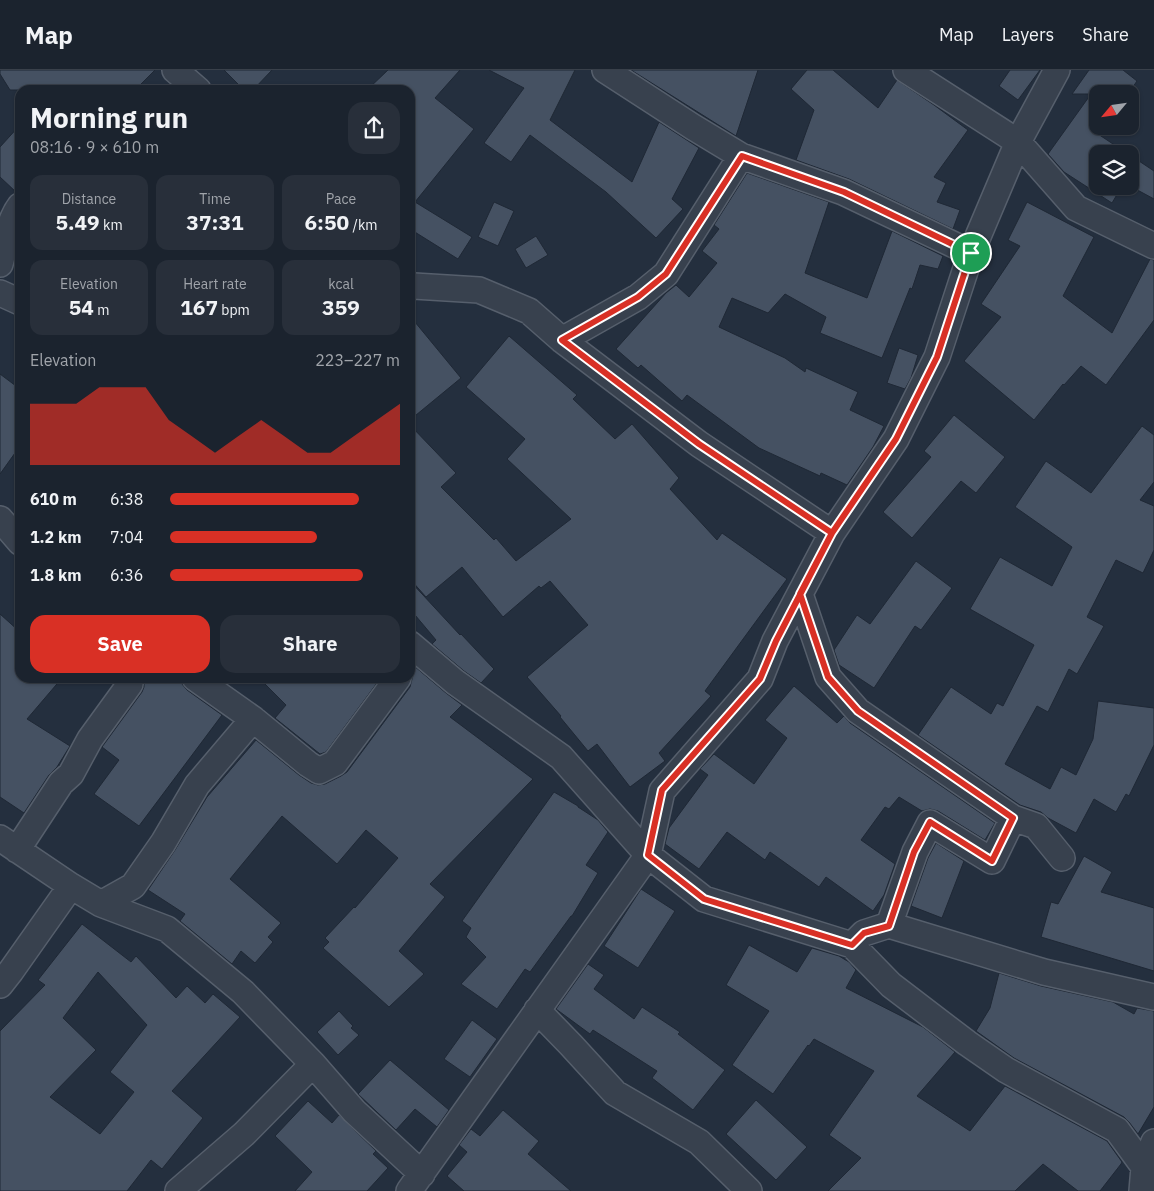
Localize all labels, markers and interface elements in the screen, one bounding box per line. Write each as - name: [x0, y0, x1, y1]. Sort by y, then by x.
- text: Map: [25, 19, 73, 51]
- text: Map: [939, 23, 974, 46]
- text: Layers: [1002, 23, 1054, 46]
- text: Share: [1082, 23, 1129, 46]
- north arrow: [1089, 85, 1139, 135]
- map controls: [1089, 85, 1139, 195]
- text: Morning run: [30, 99, 188, 136]
- button: share: [348, 102, 400, 154]
- text: 08:16 · 9 × 610 m: [30, 137, 159, 157]
- button: layers: [1089, 145, 1139, 195]
- text: Distance: [62, 190, 116, 208]
- text: Time: [199, 190, 231, 208]
- text: Pace: [326, 190, 356, 208]
- text: 5.49: [55, 208, 100, 236]
- text: 37:31: [186, 208, 244, 236]
- text: 6:50: [304, 208, 349, 236]
- text: km: [100, 216, 123, 234]
- text: /km: [349, 216, 378, 234]
- pin: [950, 232, 992, 274]
- icon: arrive: [957, 239, 985, 267]
- text: Elevation: [60, 275, 118, 293]
- text: Heart rate: [183, 275, 247, 293]
- text: kcal: [328, 275, 354, 293]
- text: 54: [69, 293, 94, 321]
- text: 167: [180, 293, 218, 321]
- text: 359: [322, 293, 360, 321]
- text: m: [94, 301, 109, 319]
- text: bpm: [218, 301, 250, 319]
- text: Elevation: [30, 350, 96, 370]
- text: 223–227 m: [315, 350, 400, 370]
- text: 610 m: [30, 489, 77, 509]
- text: 6:38: [110, 489, 143, 509]
- text: 1.2 km: [30, 527, 81, 547]
- text: 7:04: [110, 527, 143, 547]
- text: 1.8 km: [30, 565, 81, 585]
- text: 6:36: [110, 565, 143, 585]
- button: Save: [30, 615, 210, 673]
- button: Share: [220, 615, 400, 673]

